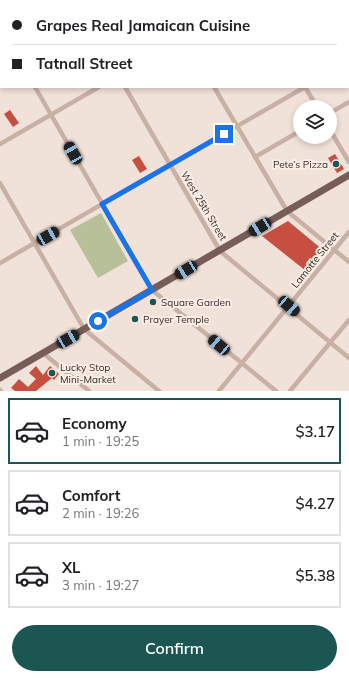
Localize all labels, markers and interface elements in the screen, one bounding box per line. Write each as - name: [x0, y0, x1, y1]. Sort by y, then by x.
- text: Grapes Real Jamaican Cuisine: [36, 16, 250, 35]
- text: Tatnall Street: [36, 54, 133, 73]
- map controls: [293, 100, 337, 144]
- button: layers: [293, 100, 337, 144]
- route end: [215, 125, 233, 143]
- car: [62, 140, 84, 166]
- place label: Pete’s Pizza: [273, 158, 328, 171]
- marker: Pete’s Pizza: [331, 159, 341, 169]
- street label: West 25th Street: [178, 169, 230, 243]
- car: [247, 216, 273, 238]
- car: [35, 225, 61, 247]
- street label: Lamotte Street: [288, 229, 342, 291]
- car: [173, 259, 199, 281]
- car: [276, 294, 302, 318]
- place label: Square Garden: [161, 296, 231, 309]
- marker: Square Garden: [148, 297, 158, 307]
- route start: [89, 312, 107, 330]
- place label: Prayer Temple: [143, 313, 209, 326]
- marker: Prayer Temple: [130, 314, 140, 324]
- car: [55, 328, 81, 350]
- car: [206, 333, 232, 357]
- place label: Lucky Stop Mini-Market: [60, 361, 116, 386]
- marker: Lucky Stop Mini-Market: [47, 368, 57, 378]
- icon: car: [14, 413, 50, 449]
- text: Economy: [62, 414, 127, 433]
- text: $3.17: [295, 422, 335, 441]
- text: 1 min · 19:25: [62, 433, 139, 449]
- icon: car: [14, 485, 50, 521]
- text: Comfort: [62, 486, 120, 505]
- text: $4.27: [295, 494, 335, 513]
- text: 2 min · 19:26: [62, 505, 139, 521]
- icon: car: [14, 557, 50, 593]
- text: XL: [62, 558, 80, 577]
- text: $5.38: [295, 566, 335, 585]
- text: 3 min · 19:27: [62, 577, 139, 593]
- button: Confirm: [12, 625, 337, 671]

